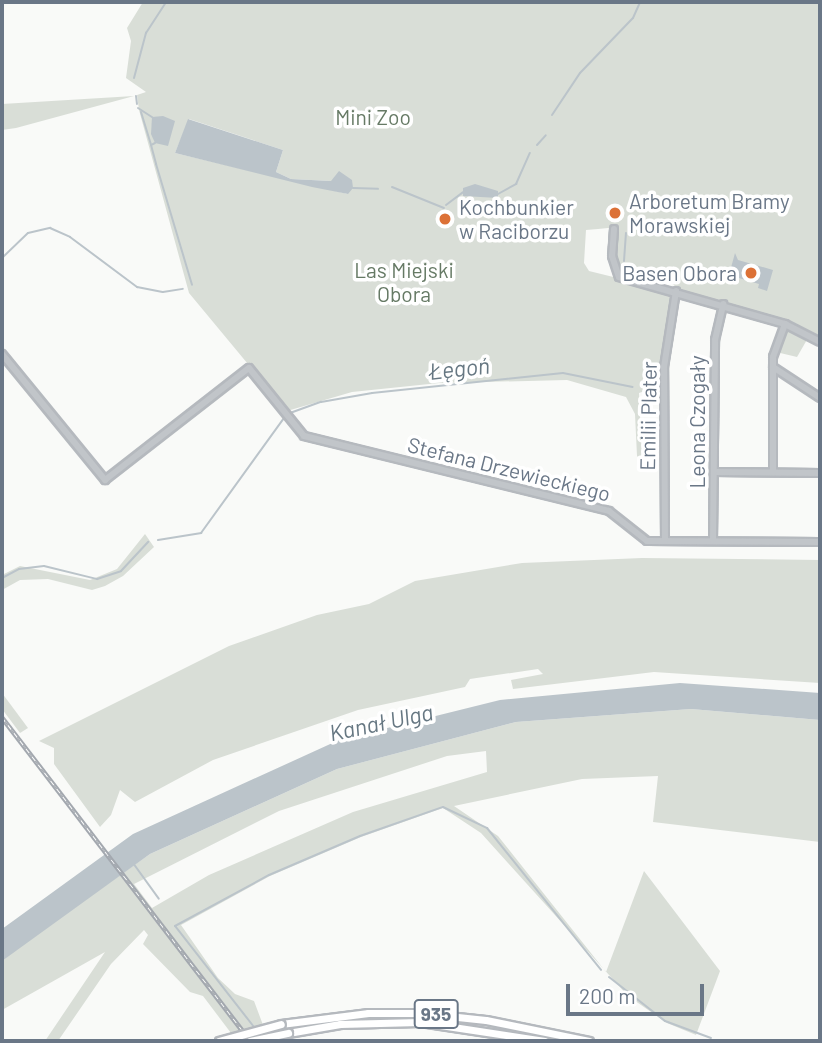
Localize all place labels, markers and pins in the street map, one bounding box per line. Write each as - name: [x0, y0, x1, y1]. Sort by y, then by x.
- place label: Arboretum Bramy Morawskiej: [629, 188, 790, 238]
- place label: Kochbunkier w Raciborzu: [459, 194, 574, 244]
- marker: Arboretum Bramy Morawskiej: [607, 205, 623, 221]
- marker: Kochbunkier w Raciborzu: [437, 211, 453, 227]
- place label: Basen Obora: [622, 260, 737, 286]
- marker: Basen Obora: [743, 265, 759, 281]

